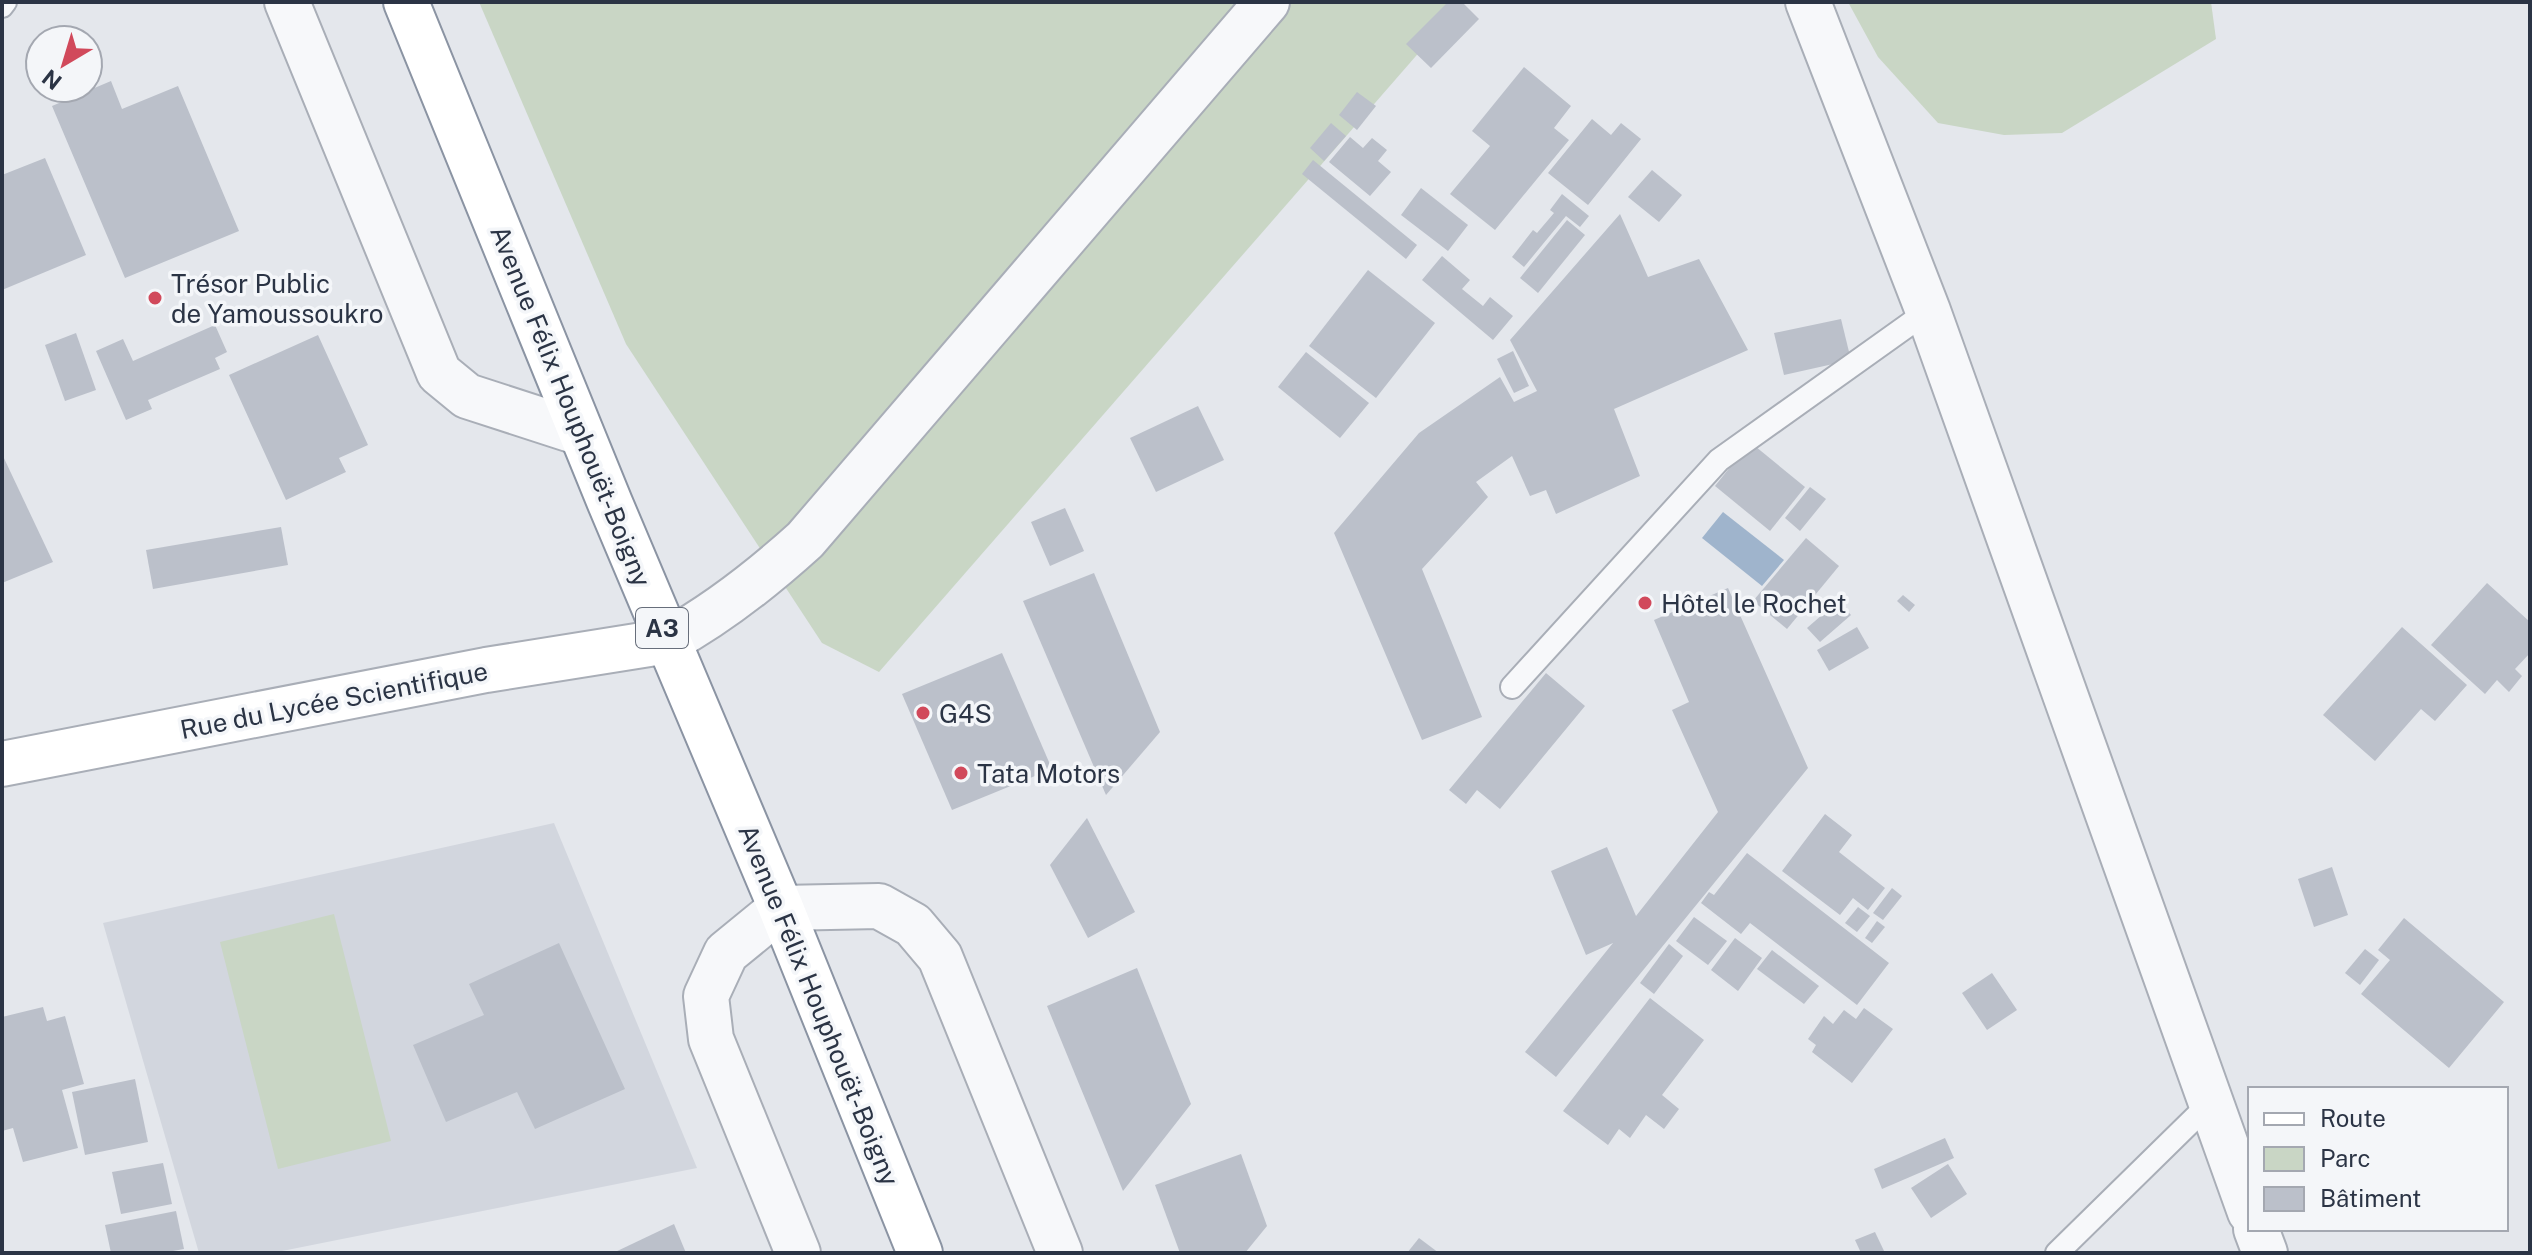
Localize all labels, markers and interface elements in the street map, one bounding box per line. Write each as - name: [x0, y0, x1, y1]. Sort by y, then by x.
- north arrow: [24, 24, 104, 104]
- text: N: [37, 64, 66, 95]
- street label: Avenue Félix Houphouët-Boigny: [484, 221, 658, 591]
- place label: Trésor Public de Yamoussoukro: [171, 268, 384, 329]
- marker: Trésor Public de Yamoussoukro: [146, 289, 164, 307]
- place label: Hôtel le Rochet: [1661, 588, 1847, 619]
- marker: Hôtel le Rochet: [1636, 594, 1654, 612]
- road number: A3: [636, 608, 688, 648]
- street label: Rue du Lycée Scientifique: [178, 655, 490, 745]
- place label: G4S: [939, 698, 992, 729]
- marker: G4S: [914, 704, 932, 722]
- place label: Tata Motors: [977, 758, 1120, 789]
- marker: Tata Motors: [952, 764, 970, 782]
- street label: Avenue Félix Houphouët-Boigny: [732, 820, 906, 1190]
- legend: [2248, 1087, 2508, 1231]
- text: Route: [2320, 1104, 2386, 1132]
- text: Parc: [2320, 1144, 2371, 1172]
- text: Bâtiment: [2320, 1184, 2421, 1212]

